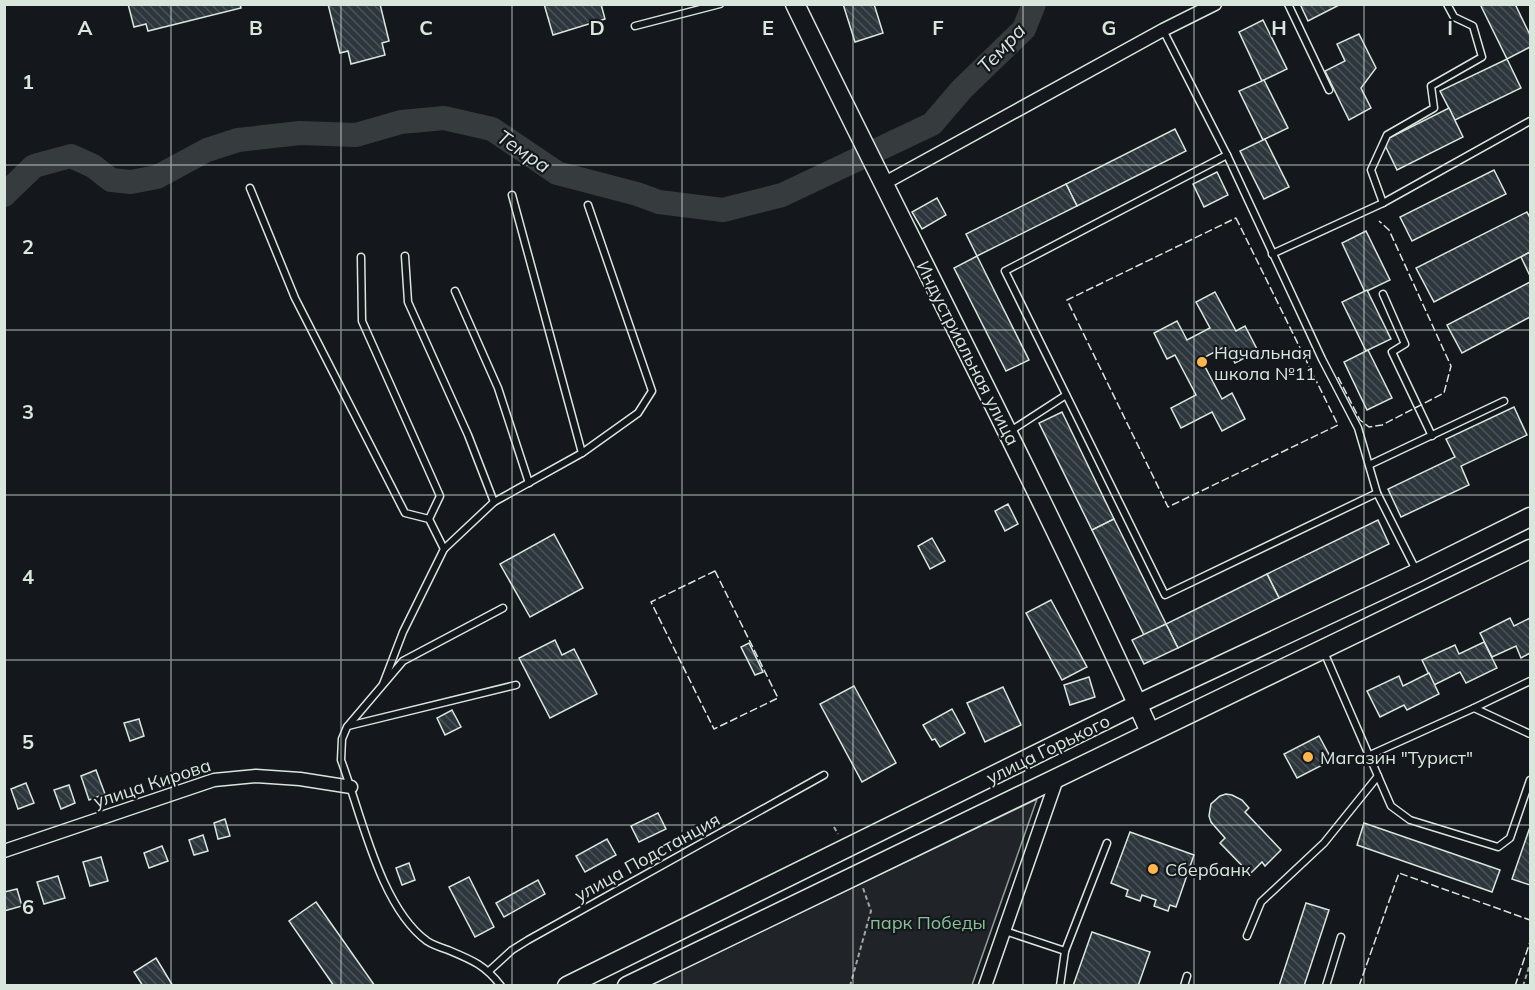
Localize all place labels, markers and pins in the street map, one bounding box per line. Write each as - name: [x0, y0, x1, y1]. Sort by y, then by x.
- place label: Начальная школа №11: [1214, 341, 1316, 385]
- marker: Начальная школа №11: [1195, 355, 1209, 369]
- place label: Магазин "Турист": [1320, 746, 1473, 769]
- marker: Магазин "Турист": [1301, 750, 1315, 764]
- place label: Сбербанк: [1165, 858, 1251, 881]
- marker: Сбербанк: [1146, 862, 1160, 876]

